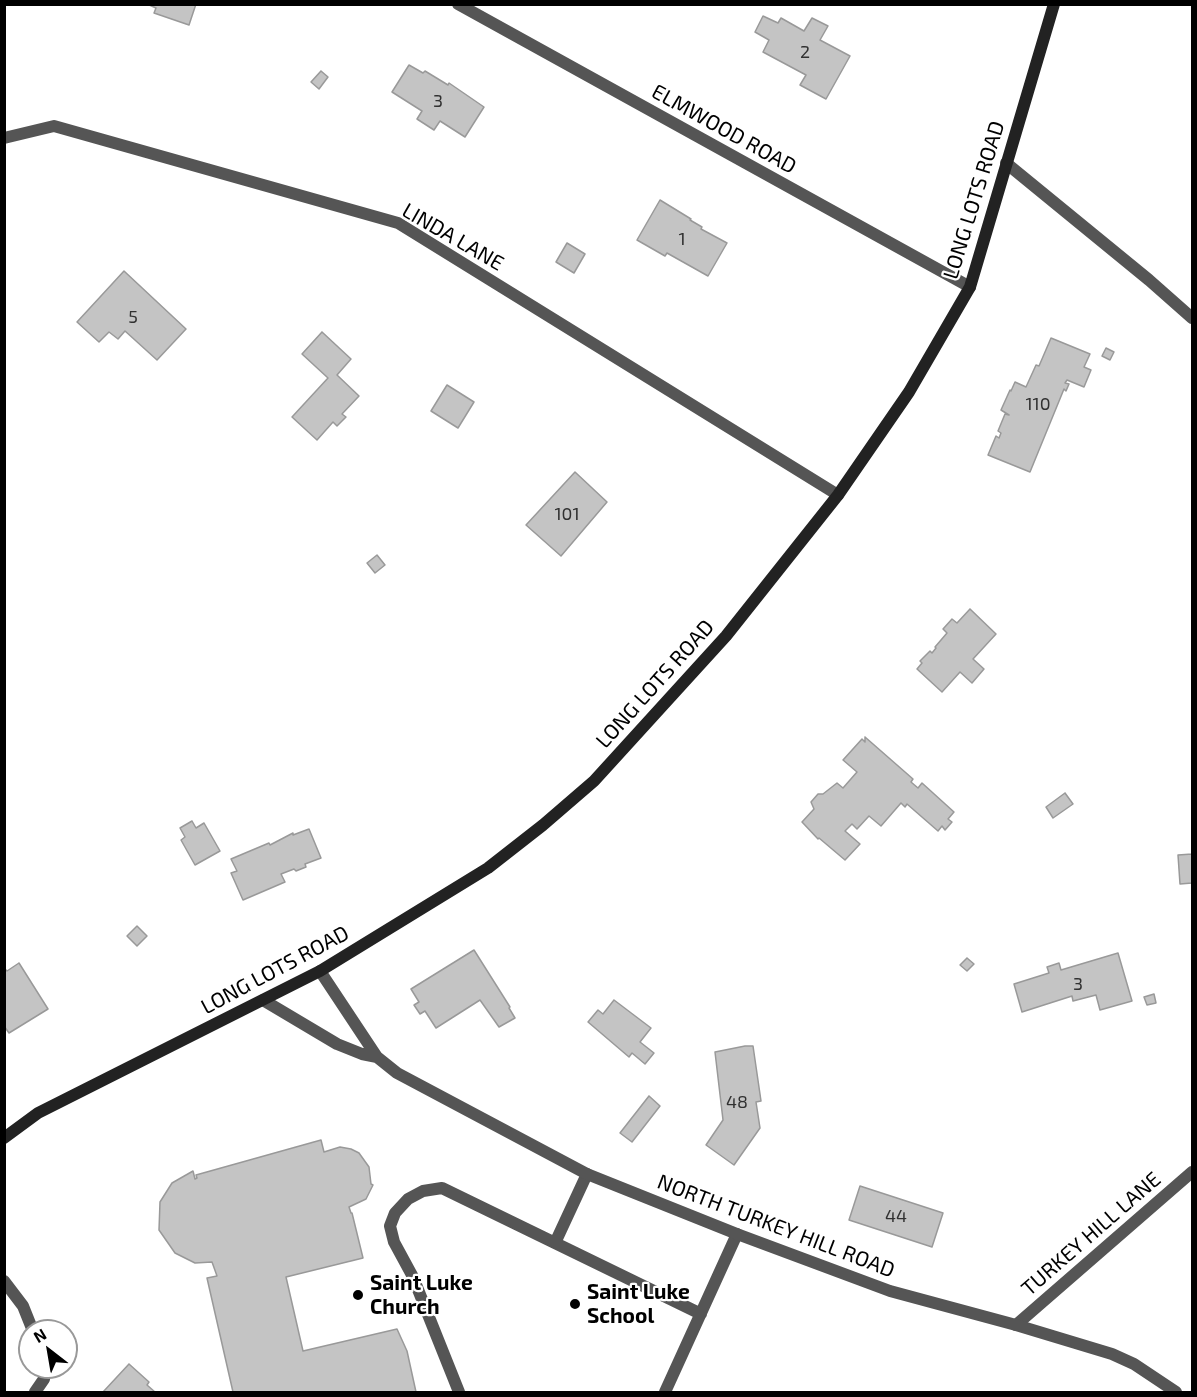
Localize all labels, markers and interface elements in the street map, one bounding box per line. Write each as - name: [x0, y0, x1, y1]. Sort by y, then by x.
- house number: 2: [800, 41, 810, 63]
- street label: ELMWOOD ROAD: [647, 79, 801, 179]
- house number: 3: [433, 90, 443, 112]
- street label: LONG LOTS ROAD: [938, 118, 1010, 282]
- street label: LINDA LANE: [398, 198, 508, 276]
- house number: 1: [678, 228, 686, 250]
- house number: 5: [128, 306, 138, 328]
- house number: 110: [1025, 393, 1051, 415]
- house number: 101: [554, 503, 580, 525]
- street label: LONG LOTS ROAD: [591, 615, 719, 753]
- street label: LONG LOTS ROAD: [197, 920, 353, 1020]
- house number: 3: [1073, 973, 1083, 995]
- house number: 48: [726, 1091, 748, 1113]
- street label: TURKEY HILL LANE: [1016, 1167, 1166, 1301]
- street label: NORTH TURKEY HILL ROAD: [654, 1169, 898, 1283]
- house number: 44: [885, 1205, 907, 1227]
- place label: Saint Luke Church: [370, 1270, 473, 1320]
- place label: Saint Luke School: [587, 1279, 690, 1329]
- marker: Saint Luke Church: [351, 1288, 365, 1302]
- marker: Saint Luke School: [568, 1297, 582, 1311]
- north arrow: [18, 1319, 78, 1379]
- text: N: [30, 1324, 49, 1346]

